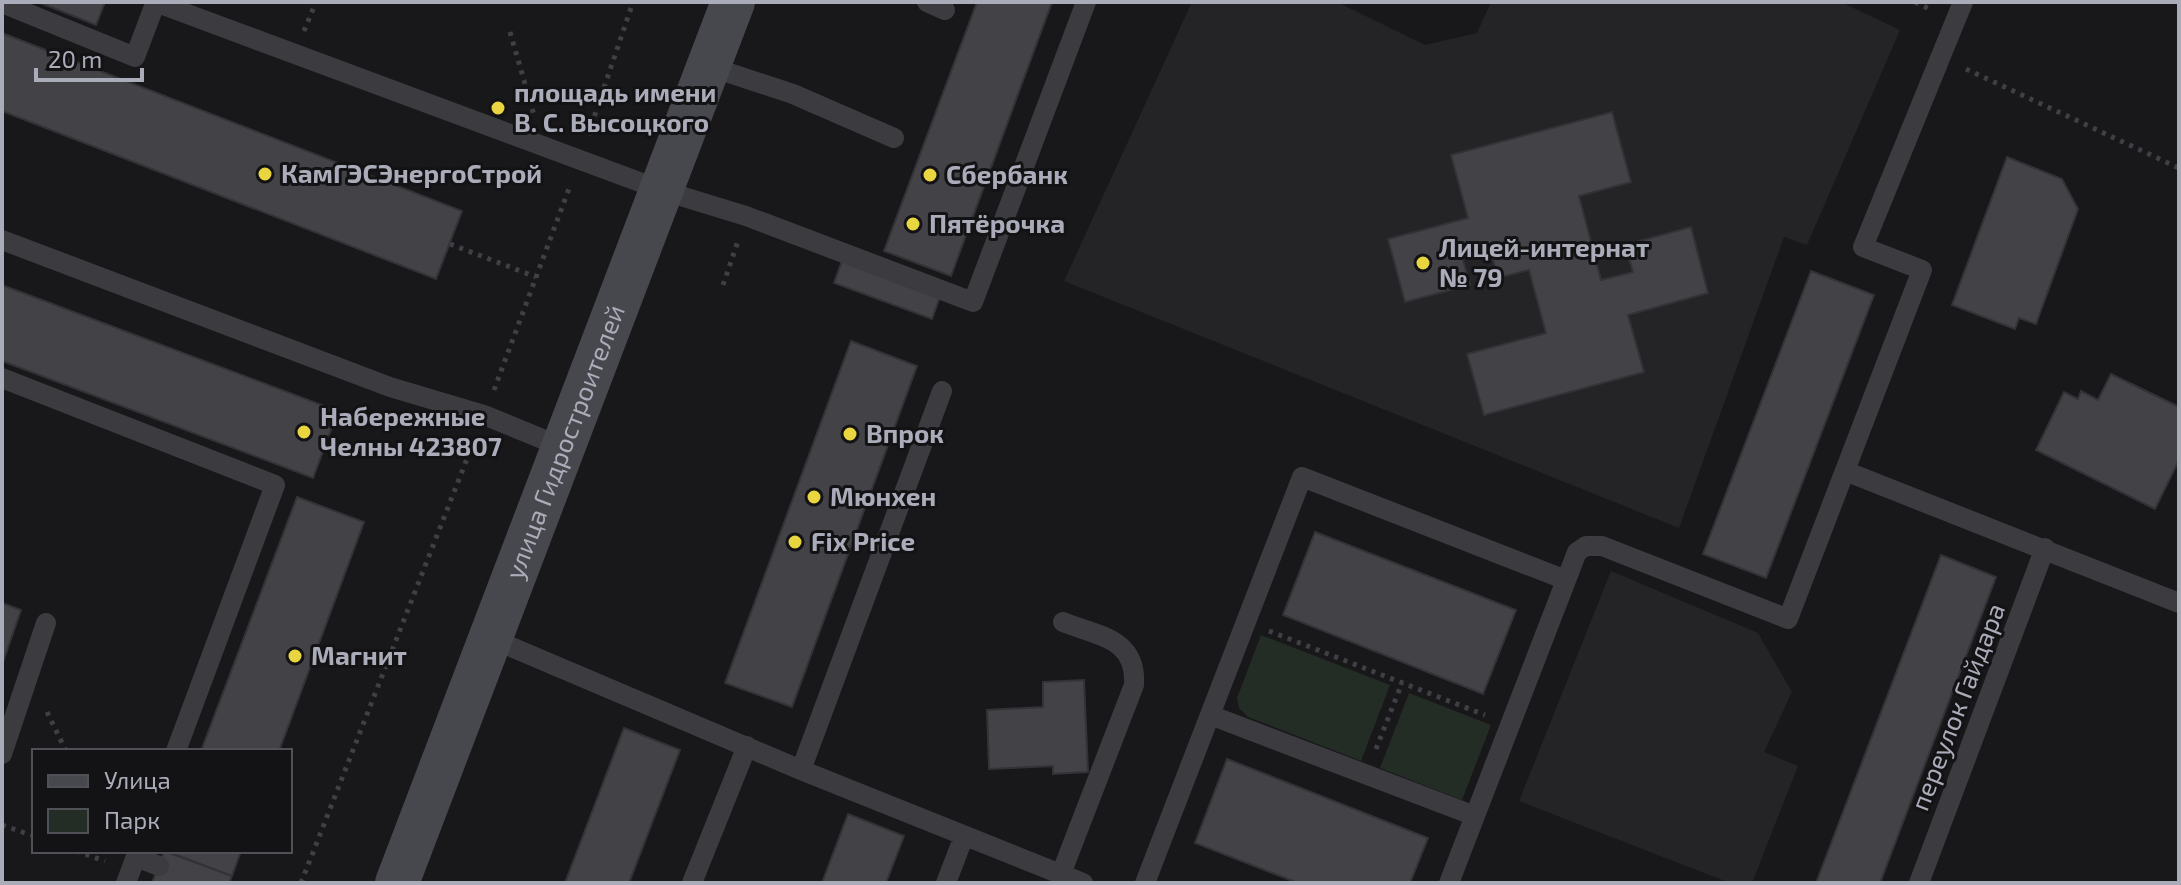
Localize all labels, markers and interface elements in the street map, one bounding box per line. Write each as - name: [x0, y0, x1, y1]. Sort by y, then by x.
- scale bar: [36, 32, 142, 82]
- text: 20 m: [48, 44, 102, 73]
- place label: площадь имени В. С. Высоцкого: [514, 76, 716, 137]
- marker: площадь имени В. С. Высоцкого: [489, 99, 507, 117]
- place label: КамГЭСЭнергоСтрой: [281, 157, 542, 188]
- place label: Сбербанк: [946, 158, 1068, 189]
- marker: КамГЭСЭнергоСтрой: [256, 165, 274, 183]
- marker: Сбербанк: [921, 166, 939, 184]
- place label: Пятёрочка: [929, 207, 1065, 238]
- marker: Пятёрочка: [904, 215, 922, 233]
- place label: Лицей-интернат № 79: [1439, 231, 1649, 292]
- marker: Лицей-интернат № 79: [1414, 254, 1432, 272]
- street label: улица Гидростроителей: [497, 300, 630, 583]
- place label: Набережные Челны 423807: [320, 400, 502, 461]
- place label: Впрок: [866, 417, 944, 448]
- marker: Набережные Челны 423807: [295, 423, 313, 441]
- marker: Впрок: [841, 425, 859, 443]
- place label: Мюнхен: [830, 480, 936, 511]
- marker: Мюнхен: [805, 488, 823, 506]
- place label: Fix Price: [811, 525, 915, 556]
- marker: Fix Price: [786, 533, 804, 551]
- street label: переулок Гайдара: [1903, 598, 2011, 815]
- place label: Магнит: [311, 639, 407, 670]
- marker: Магнит: [286, 647, 304, 665]
- legend: [32, 749, 292, 853]
- text: Улица: [104, 765, 171, 794]
- text: Парк: [104, 805, 160, 834]

